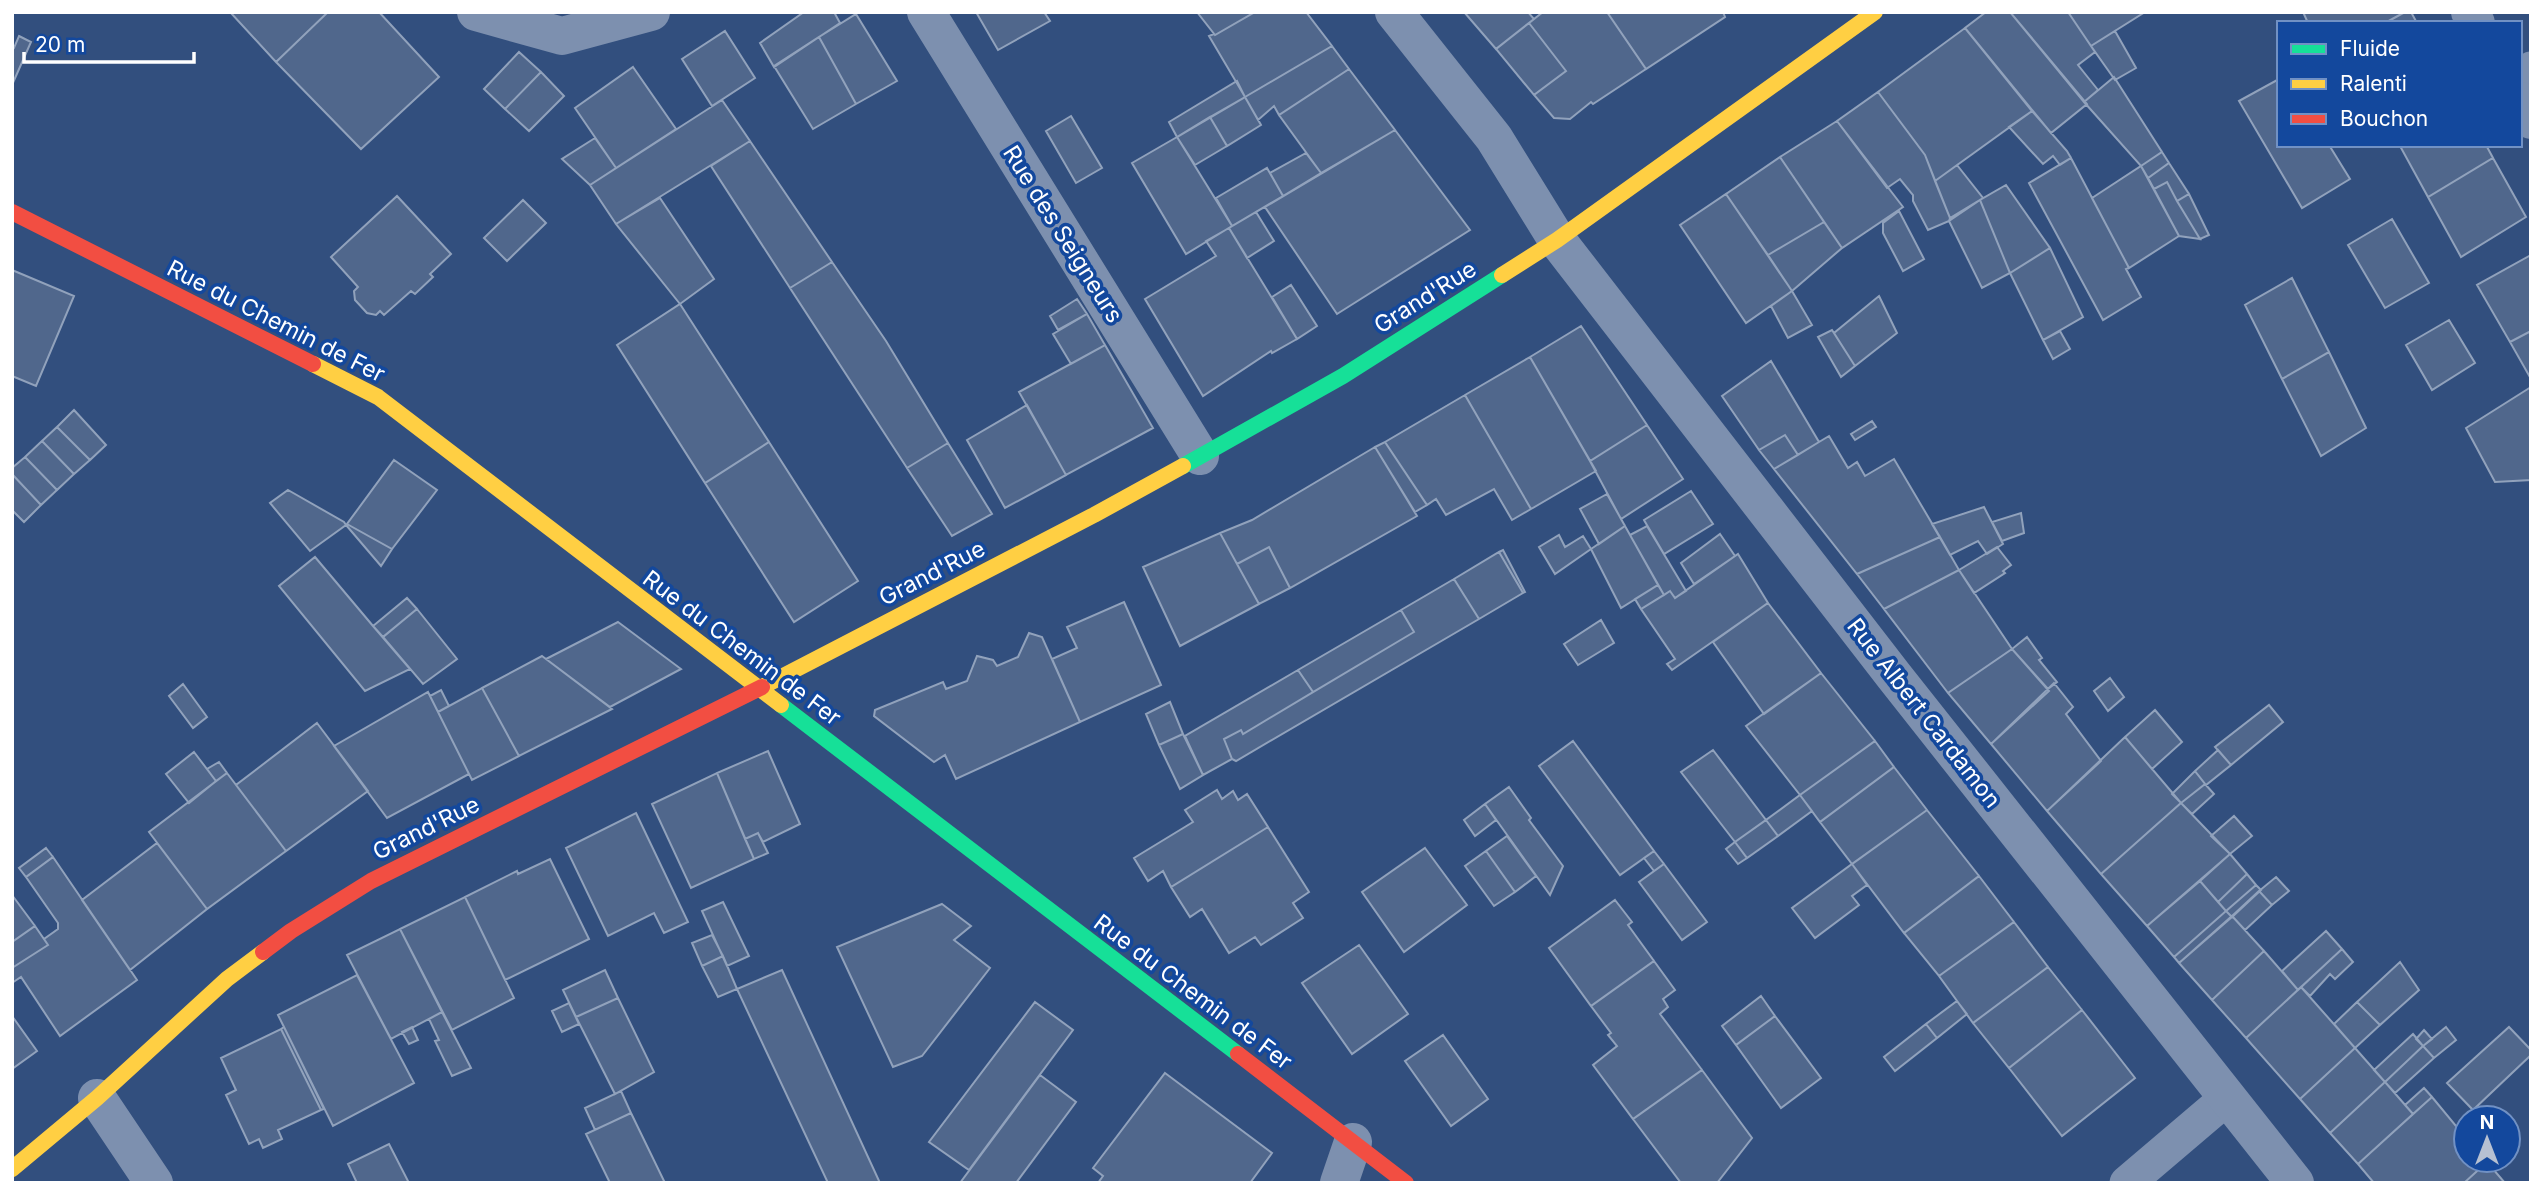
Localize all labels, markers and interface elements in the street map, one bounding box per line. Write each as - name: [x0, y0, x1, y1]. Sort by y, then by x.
- scale bar: [24, 21, 194, 65]
- legend: [2277, 21, 2522, 147]
- text: 20 m: [35, 32, 85, 57]
- text: Fluide: [2340, 36, 2400, 61]
- text: Ralenti: [2340, 71, 2407, 96]
- text: Bouchon: [2340, 106, 2428, 131]
- street label: Rue des Seigneurs: [997, 140, 1129, 328]
- street label: Rue du Chemin de Fer: [162, 254, 390, 388]
- street label: Grand'Rue: [1369, 255, 1481, 339]
- street label: Grand'Rue: [874, 534, 990, 612]
- street label: Rue du Chemin de Fer: [637, 564, 847, 732]
- street label: Rue Albert Cardamon: [1841, 613, 2007, 813]
- street label: Grand'Rue: [368, 790, 484, 866]
- street label: Rue du Chemin de Fer: [1088, 908, 1298, 1076]
- north arrow: [2452, 1104, 2522, 1174]
- text: N: [2480, 1111, 2494, 1134]

